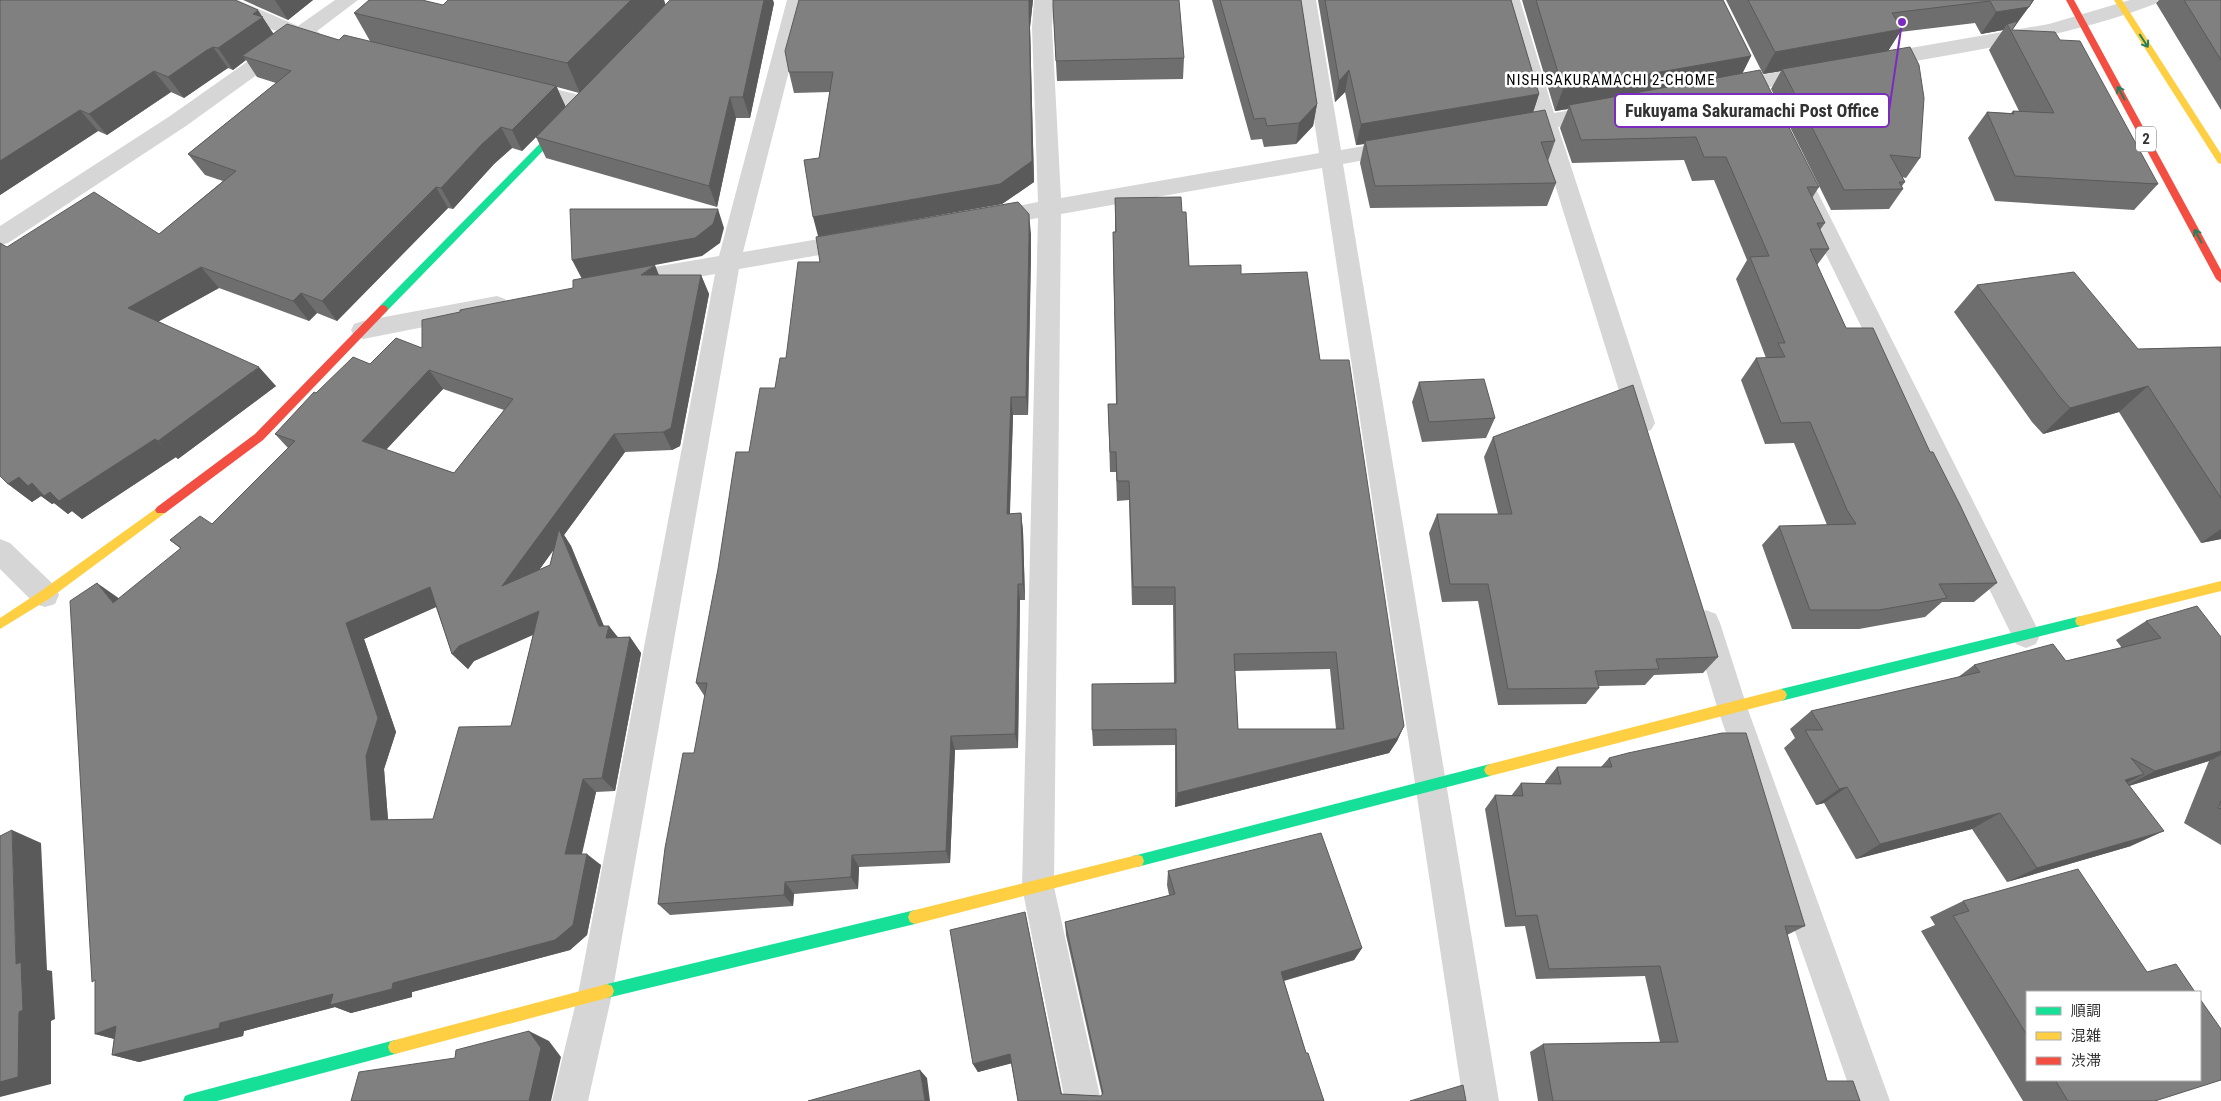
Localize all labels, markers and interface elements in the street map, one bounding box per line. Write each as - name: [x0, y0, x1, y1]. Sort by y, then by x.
- one-way arrow: [2139, 34, 2149, 48]
- district label: NISHISAKURAMACHI 2-CHOME: [1506, 71, 1716, 89]
- one-way arrow: [2116, 86, 2125, 101]
- callout: Fukuyama Sakuramachi Post Office: [1615, 94, 1889, 127]
- text: Fukuyama Sakuramachi Post Office: [1625, 100, 1879, 121]
- road number: 2: [2136, 126, 2156, 152]
- one-way arrow: [2193, 229, 2202, 244]
- legend: [2026, 991, 2201, 1081]
- text: 順調: [2071, 1002, 2101, 1020]
- text: 混雑: [2071, 1027, 2101, 1045]
- text: 渋滞: [2071, 1052, 2101, 1070]

